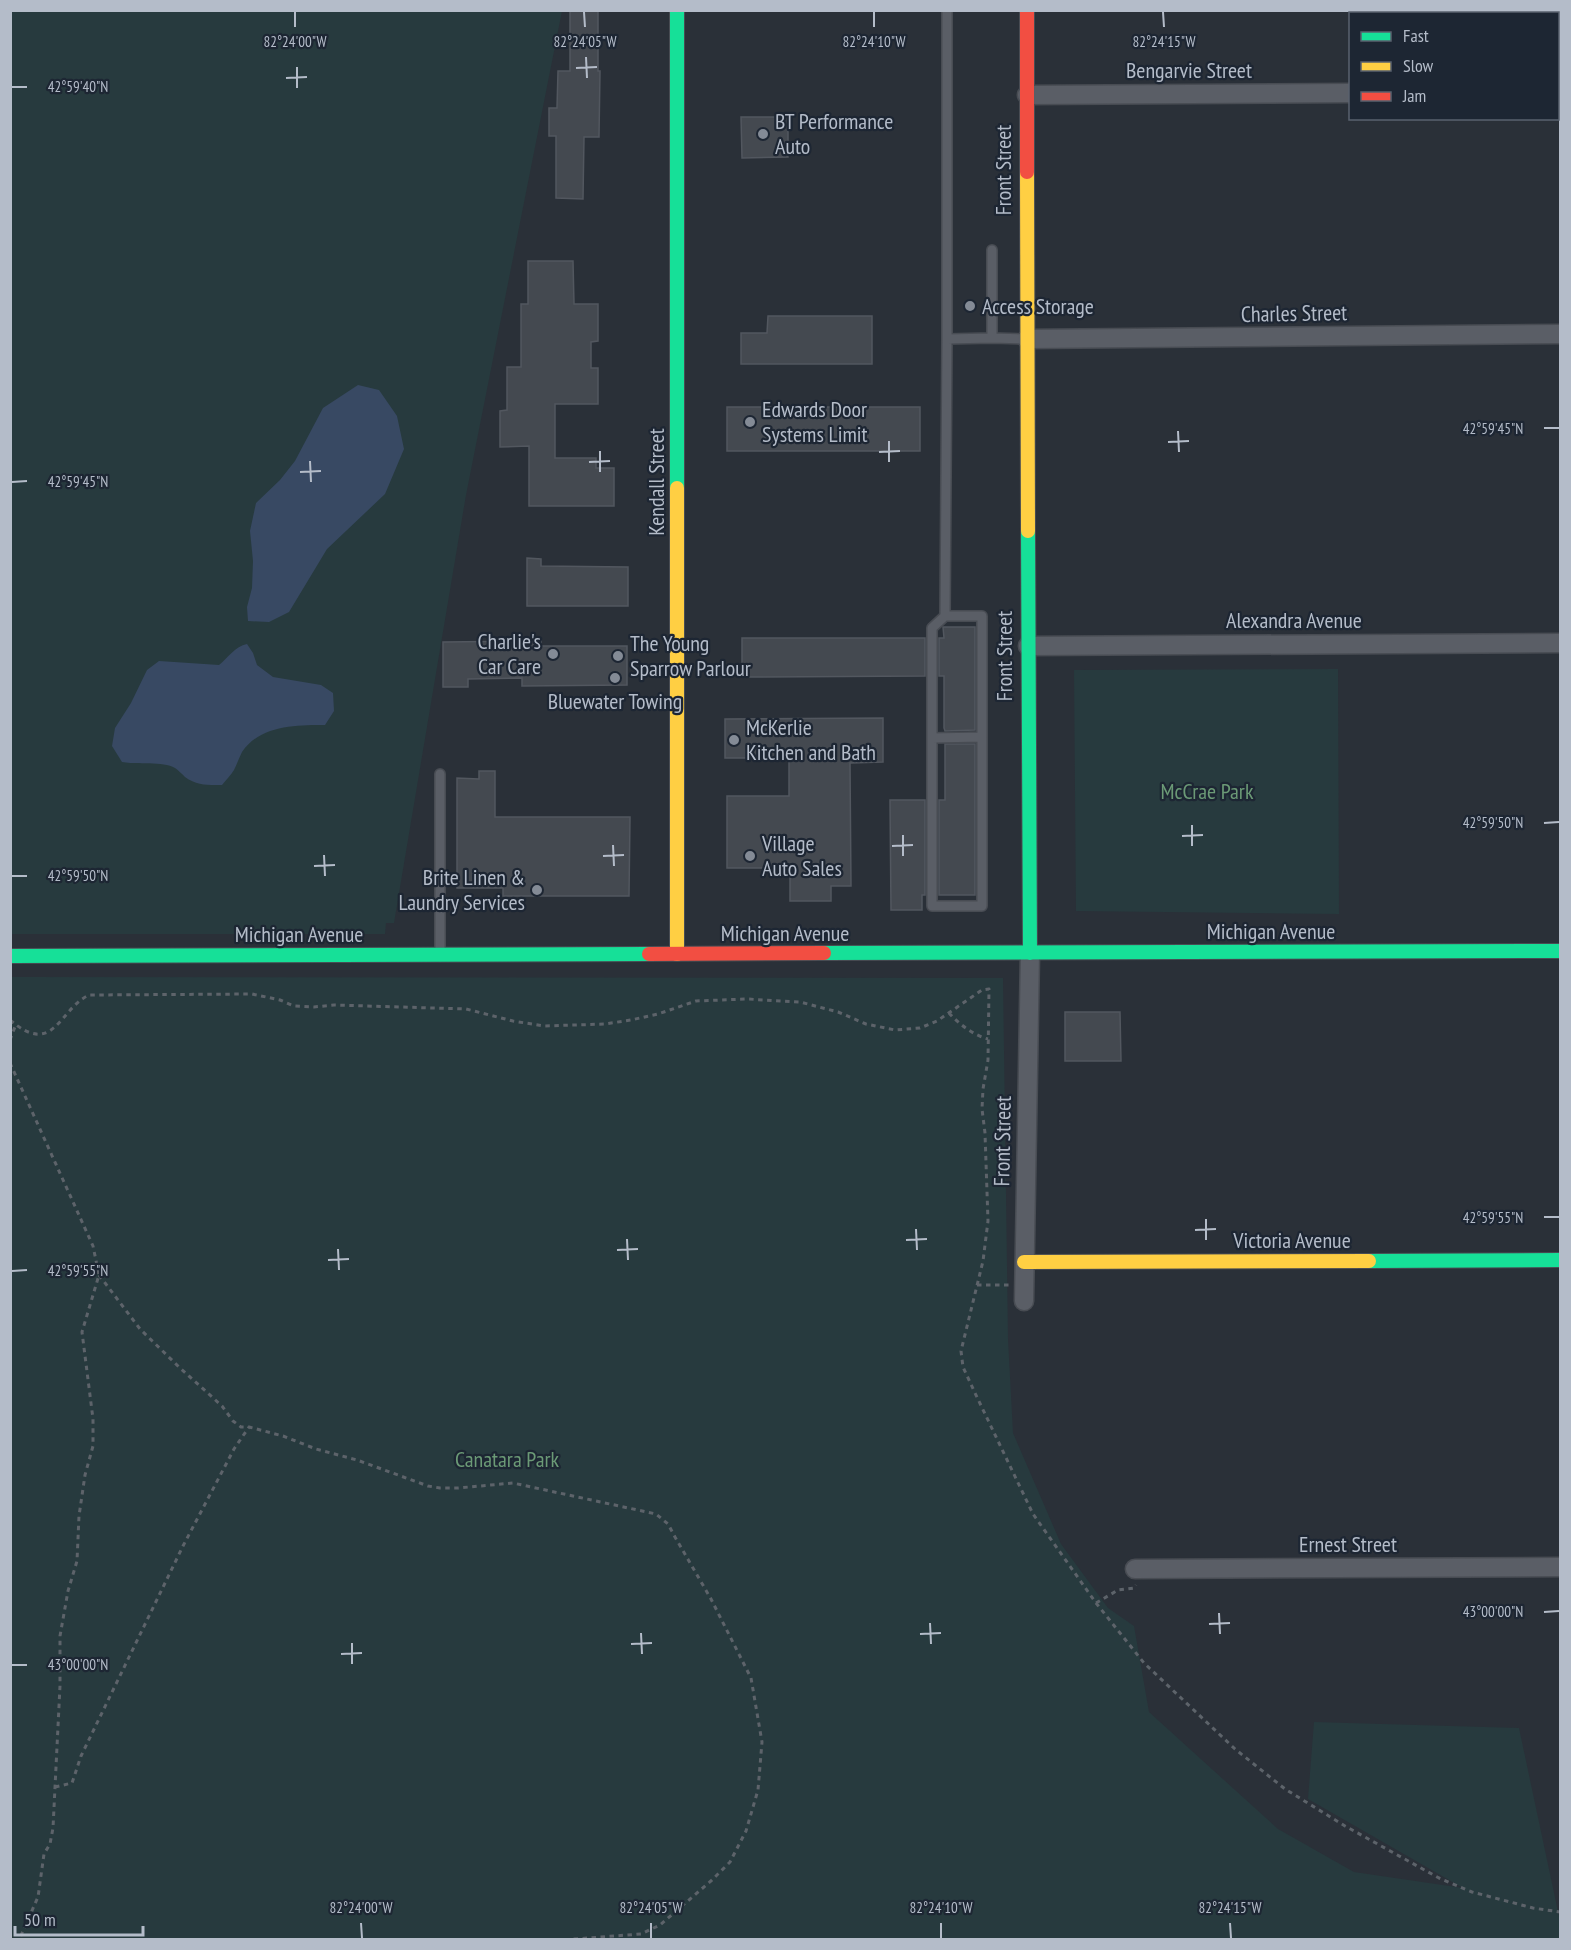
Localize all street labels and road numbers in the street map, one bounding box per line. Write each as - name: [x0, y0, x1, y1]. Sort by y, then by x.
- street label: Bengarvie Street: [1126, 56, 1252, 84]
- street label: Front Street: [989, 125, 1017, 215]
- street label: Charles Street: [1241, 298, 1347, 328]
- street label: Kendall Street: [642, 428, 670, 536]
- street label: Alexandra Avenue: [1226, 606, 1362, 634]
- street label: Front Street: [990, 611, 1018, 701]
- street label: Michigan Avenue: [1207, 917, 1335, 945]
- street label: Michigan Avenue: [721, 919, 849, 947]
- street label: Michigan Avenue: [235, 920, 363, 948]
- street label: Front Street: [987, 1095, 1017, 1187]
- street label: Victoria Avenue: [1232, 1226, 1351, 1254]
- street label: Ernest Street: [1299, 1530, 1397, 1558]

